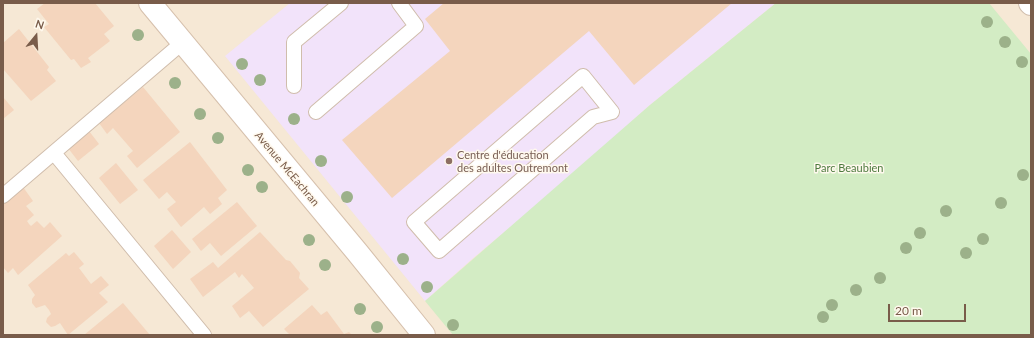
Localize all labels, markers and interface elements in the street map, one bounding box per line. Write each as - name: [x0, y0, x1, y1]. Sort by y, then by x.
- north arrow: [16, 16, 56, 56]
- text: N: [34, 17, 46, 32]
- street label: Avenue McEachran: [252, 129, 322, 209]
- place label: Centre d'éducation des adultes Outremont: [457, 148, 568, 174]
- marker: Centre d'éducation des adultes Outremont: [444, 156, 454, 166]
- park label: Parc Beaubien: [815, 161, 883, 175]
- scale bar: [890, 296, 968, 322]
- text: 20 m: [895, 303, 922, 318]

